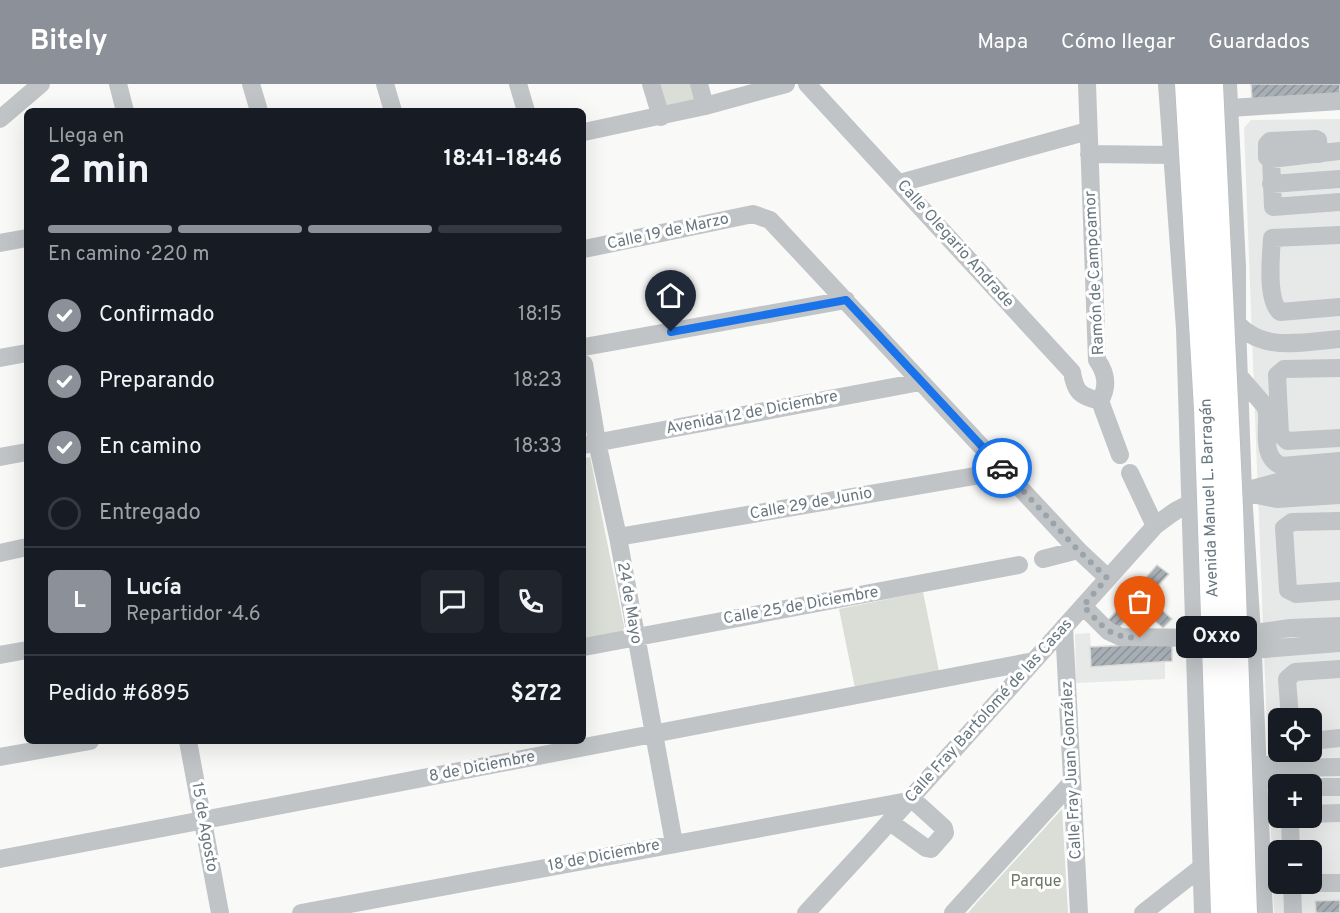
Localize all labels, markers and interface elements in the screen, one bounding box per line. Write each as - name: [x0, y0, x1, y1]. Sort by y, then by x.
- text: Bitely: [30, 24, 108, 60]
- text: Mapa: [977, 29, 1028, 56]
- text: Cómo llegar: [1061, 29, 1175, 56]
- text: Guardados: [1208, 29, 1310, 56]
- text: Llega en: [48, 124, 124, 150]
- text: 18:41–18:46: [443, 146, 562, 173]
- text: 2 min: [48, 148, 150, 197]
- street label: Calle Olegario Andrade: [892, 176, 1018, 312]
- street label: Ramón de Campoamor: [1081, 190, 1109, 356]
- street label: Calle 19 de Marzo: [605, 209, 731, 255]
- text: En camino · 220 m: [48, 242, 210, 268]
- pin: [645, 270, 696, 332]
- icon: home: [654, 279, 687, 312]
- icon: check: [48, 299, 81, 332]
- text: Confirmado: [99, 302, 215, 329]
- text: 18:15: [518, 302, 562, 328]
- icon: check: [48, 365, 81, 398]
- text: Preparando: [99, 368, 215, 395]
- text: 18:23: [514, 368, 562, 394]
- street label: Avenida 12 de Diciembre: [664, 387, 840, 439]
- street label: Avenida Manuel L. Barragán: [1197, 398, 1223, 598]
- icon: check: [48, 431, 81, 464]
- text: En camino: [99, 434, 201, 461]
- text: 18:33: [514, 434, 562, 460]
- courier: [972, 438, 1032, 498]
- icon: car: [986, 452, 1019, 485]
- street label: Calle 29 de Junio: [748, 483, 874, 525]
- text: Entregado: [99, 500, 201, 527]
- street label: 24 de Mayo: [612, 561, 646, 646]
- button: chat: [421, 570, 484, 633]
- button: phone: [499, 570, 562, 633]
- text: Lucía: [126, 575, 182, 602]
- pin: [1114, 576, 1165, 638]
- street label: Calle 25 de Diciembre: [722, 583, 880, 629]
- icon: bag: [1123, 585, 1156, 618]
- text: L: [73, 588, 86, 615]
- text: Repartidor · 4.6: [126, 602, 261, 628]
- street label: Calle Fray Bartolomé de las Casas: [901, 615, 1077, 807]
- callout: Oxxo: [1176, 617, 1257, 659]
- text: Oxxo: [1192, 624, 1241, 650]
- street label: Calle Fray Juan González: [1057, 680, 1087, 860]
- text: Pedido #6895: [48, 681, 190, 708]
- text: $272: [511, 681, 562, 708]
- map controls: [1268, 708, 1322, 894]
- button: locate: [1268, 708, 1322, 762]
- street label: 8 de Diciembre: [427, 747, 537, 787]
- button: +: [1268, 774, 1322, 828]
- street label: 15 de Agosto: [186, 780, 222, 874]
- street label: 18 de Diciembre: [546, 835, 662, 877]
- button: −: [1268, 840, 1322, 894]
- park label: Parque: [1011, 872, 1061, 892]

